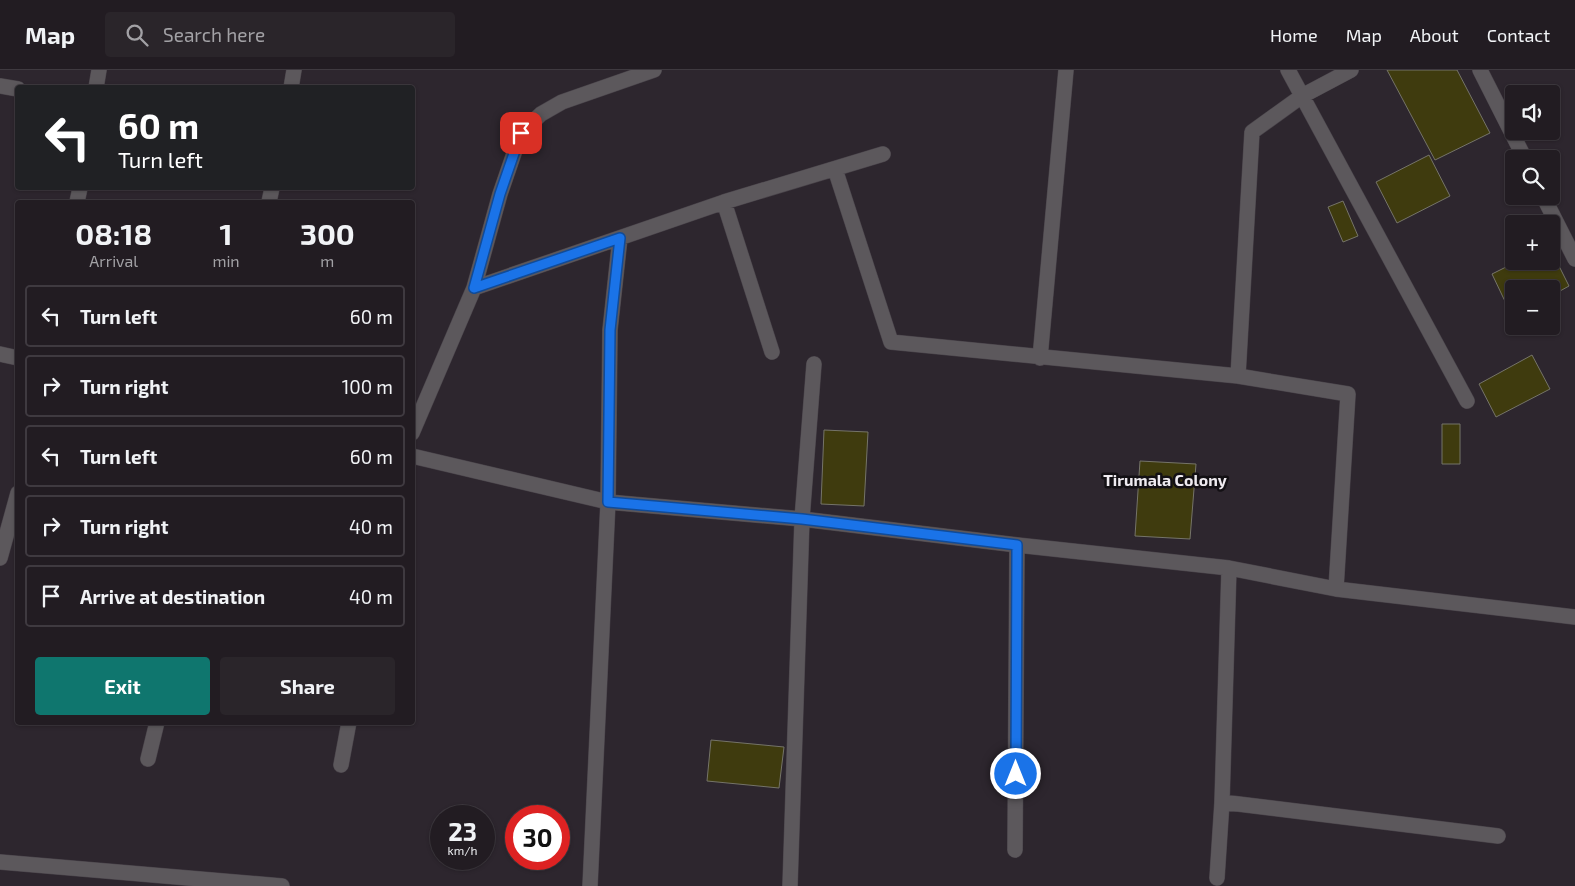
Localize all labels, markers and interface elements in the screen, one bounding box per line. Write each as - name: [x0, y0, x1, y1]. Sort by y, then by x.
- search box: [105, 12, 455, 57]
- text: Map: [25, 20, 75, 49]
- icon: search: [123, 21, 151, 49]
- text: Search here: [163, 23, 265, 46]
- text: Home: [1270, 24, 1318, 46]
- text: Map: [1346, 24, 1382, 46]
- text: About: [1410, 24, 1459, 46]
- text: Contact: [1487, 24, 1550, 46]
- map controls: [1505, 85, 1560, 335]
- button: sound: [1505, 85, 1560, 140]
- text: 60 m: [118, 104, 199, 146]
- icon: left: [35, 105, 100, 170]
- pin: [500, 112, 542, 154]
- icon: arrive: [507, 119, 535, 147]
- text: Turn left: [118, 146, 203, 172]
- button: search: [1505, 150, 1560, 205]
- text: 08:18: [75, 215, 152, 251]
- text: 1: [220, 215, 233, 251]
- text: 300: [300, 215, 355, 251]
- button: +: [1505, 215, 1560, 270]
- text: Arrival: [89, 251, 138, 270]
- text: min: [212, 251, 240, 270]
- text: m: [320, 251, 334, 270]
- button: −: [1505, 280, 1560, 335]
- icon: left: [37, 302, 65, 330]
- text: Turn left: [80, 305, 157, 328]
- text: 60 m: [350, 305, 393, 328]
- icon: right: [37, 372, 65, 400]
- text: Turn right: [80, 375, 168, 398]
- text: 100 m: [342, 375, 393, 398]
- icon: left: [37, 442, 65, 470]
- text: Turn left: [80, 445, 157, 468]
- text: 60 m: [350, 445, 393, 468]
- district label: Tirumala Colony: [1103, 470, 1227, 490]
- icon: right: [37, 512, 65, 540]
- text: Turn right: [80, 515, 168, 538]
- text: 40 m: [349, 515, 393, 538]
- icon: arrive: [37, 582, 65, 610]
- text: Arrive at destination: [80, 585, 265, 608]
- text: 40 m: [349, 585, 393, 608]
- button: Exit: [35, 657, 210, 715]
- button: Share: [220, 657, 395, 715]
- position arrow: [989, 747, 1041, 799]
- speed limit sign: 30: [505, 805, 570, 870]
- text: 23: [448, 816, 477, 846]
- text: km/h: [448, 843, 477, 857]

